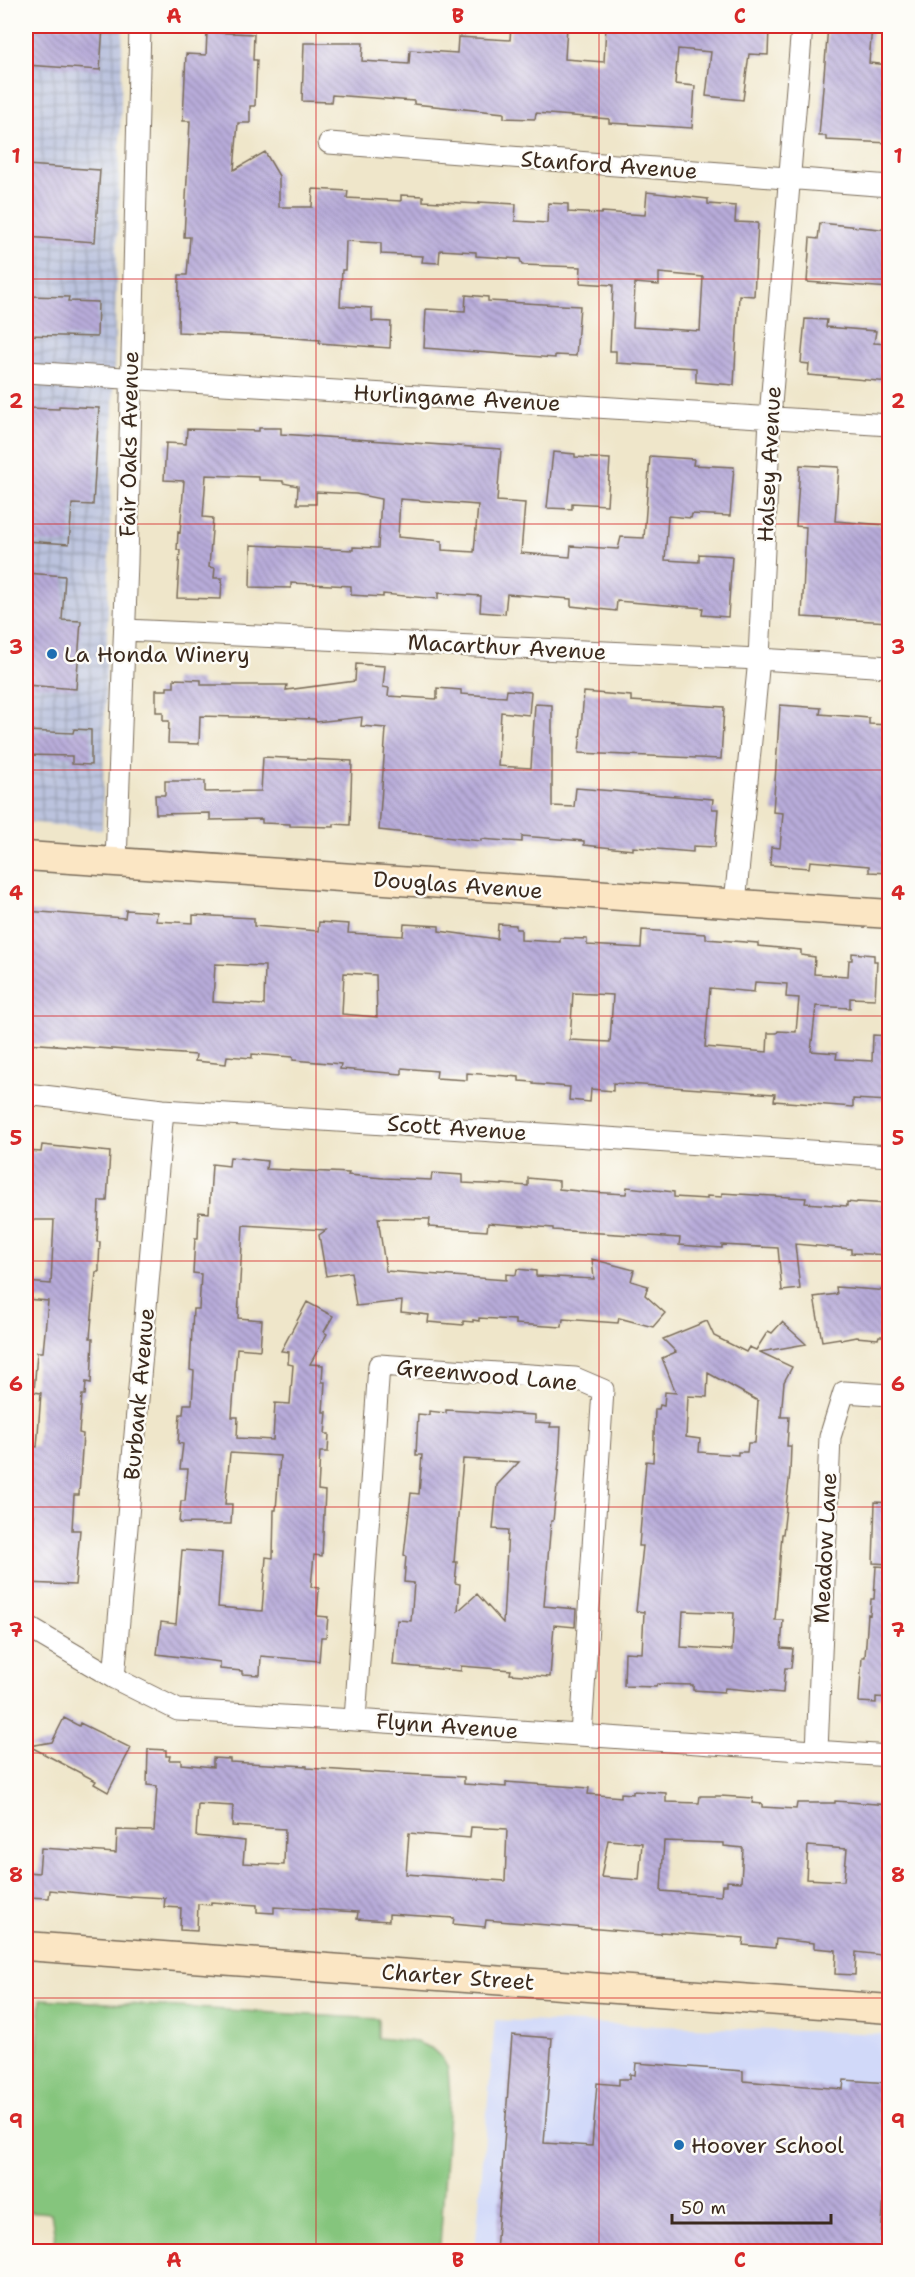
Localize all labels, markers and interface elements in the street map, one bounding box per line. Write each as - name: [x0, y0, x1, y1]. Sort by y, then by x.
- text: A: [166, 3, 182, 29]
- text: B: [452, 3, 464, 29]
- text: C: [734, 3, 746, 29]
- text: 1: [11, 143, 21, 169]
- text: 1: [893, 143, 903, 169]
- street label: Stanford Avenue: [520, 144, 698, 186]
- street label: Fair Oaks Avenue: [113, 351, 145, 537]
- street label: Hurlingame Avenue: [353, 378, 561, 418]
- street label: Halsey Avenue: [750, 385, 788, 543]
- text: 2: [9, 388, 23, 414]
- text: 2: [891, 388, 905, 414]
- street label: Macarthur Avenue: [407, 627, 607, 667]
- text: 3: [9, 634, 23, 660]
- text: 3: [891, 634, 905, 660]
- place label: La Honda Winery: [64, 640, 250, 669]
- marker: La Honda Winery: [45, 647, 59, 661]
- street label: Douglas Avenue: [372, 865, 544, 905]
- text: 4: [9, 880, 23, 906]
- text: 4: [891, 880, 905, 906]
- street label: Scott Avenue: [386, 1109, 528, 1147]
- text: 5: [10, 1125, 22, 1151]
- text: 5: [892, 1125, 904, 1151]
- street label: Burbank Avenue: [117, 1307, 161, 1481]
- street label: Greenwood Lane: [395, 1353, 579, 1397]
- text: 6: [9, 1371, 23, 1397]
- text: 6: [891, 1371, 905, 1397]
- street label: Meadow Lane: [807, 1472, 843, 1624]
- text: 7: [9, 1617, 23, 1643]
- text: 7: [891, 1617, 905, 1643]
- street label: Flynn Avenue: [375, 1707, 519, 1745]
- text: 8: [9, 1862, 23, 1888]
- text: 8: [891, 1862, 905, 1888]
- street label: Charter Street: [381, 1957, 535, 1997]
- text: 9: [9, 2108, 23, 2134]
- text: 9: [891, 2108, 905, 2134]
- place label: Hoover School: [691, 2131, 844, 2160]
- marker: Hoover School: [672, 2138, 686, 2152]
- scale bar: [672, 2187, 831, 2225]
- text: 50 m: [681, 2196, 726, 2220]
- text: A: [166, 2247, 182, 2273]
- text: B: [452, 2247, 464, 2273]
- text: C: [734, 2247, 746, 2273]

